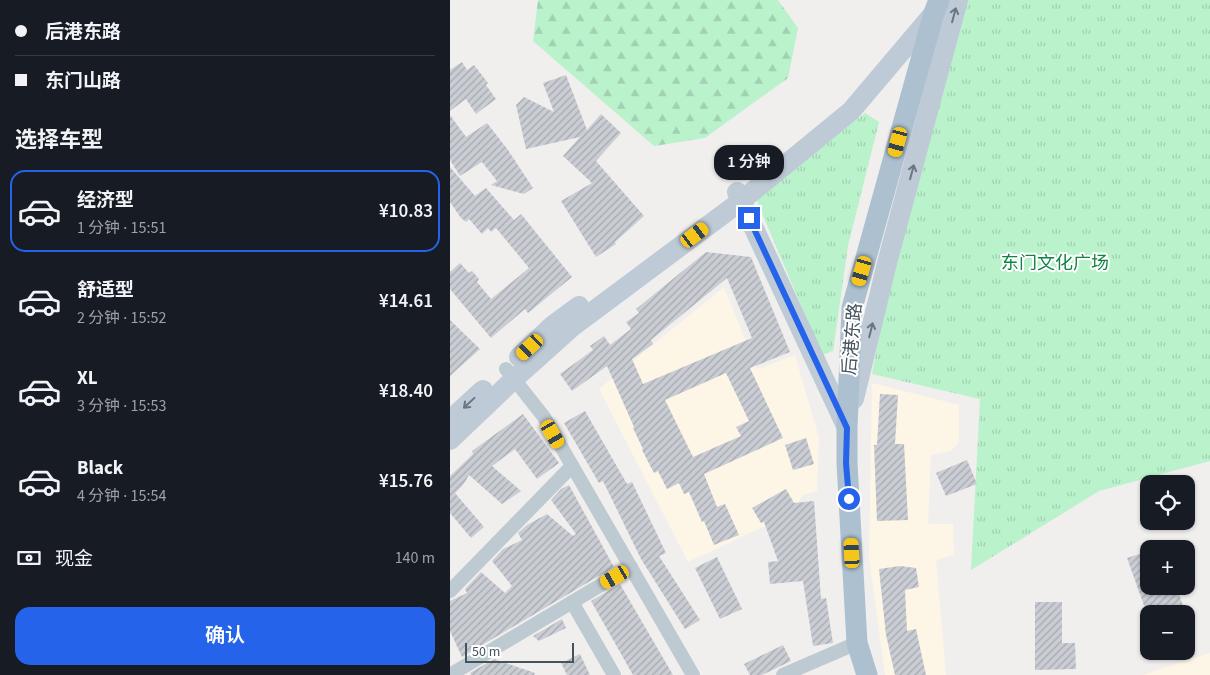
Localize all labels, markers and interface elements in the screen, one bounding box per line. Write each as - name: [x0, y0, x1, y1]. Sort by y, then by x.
- one-way arrow: [950, 8, 959, 24]
- text: 后港东路: [45, 19, 121, 46]
- text: 东门山路: [45, 68, 121, 95]
- text: 选择车型: [15, 124, 103, 156]
- car: [886, 126, 909, 158]
- callout: 1 分钟: [714, 146, 784, 180]
- text: 1 分钟: [727, 151, 771, 173]
- one-way arrow: [907, 165, 917, 181]
- text: 经济型: [77, 187, 134, 214]
- icon: car: [17, 189, 62, 234]
- text: ¥10.83: [379, 198, 433, 225]
- route end: [738, 207, 760, 229]
- text: 1 分钟 · 15:51: [77, 217, 166, 239]
- car: [678, 220, 711, 250]
- park label: 东门文化广场: [1001, 251, 1109, 276]
- car: [850, 255, 873, 287]
- text: 舒适型: [77, 277, 134, 304]
- icon: car: [17, 279, 62, 324]
- text: ¥14.61: [379, 288, 433, 315]
- street label: 后港东路: [837, 302, 868, 376]
- text: 2 分钟 · 15:52: [77, 307, 166, 329]
- one-way arrow: [867, 322, 876, 338]
- car: [513, 331, 546, 363]
- text: XL: [77, 365, 98, 392]
- icon: car: [17, 369, 62, 414]
- text: ¥18.40: [379, 378, 433, 405]
- text: 3 分钟 · 15:53: [77, 395, 166, 417]
- one-way arrow: [462, 397, 475, 409]
- car: [539, 417, 566, 451]
- text: Black: [77, 455, 123, 482]
- icon: car: [17, 459, 62, 504]
- text: ¥15.76: [379, 468, 433, 495]
- map controls: [1140, 475, 1195, 660]
- button: locate: [1140, 475, 1195, 530]
- text: 4 分钟 · 15:54: [77, 485, 166, 507]
- route start: [838, 488, 860, 510]
- car: [843, 538, 860, 568]
- button: +: [1140, 540, 1195, 595]
- icon: cash: [15, 544, 43, 572]
- text: 现金: [55, 546, 93, 573]
- text: 140 m: [395, 547, 435, 569]
- car: [598, 563, 631, 591]
- button: −: [1140, 605, 1195, 660]
- button: 确认: [15, 607, 435, 665]
- scale bar: [465, 640, 574, 663]
- text: 50 m: [472, 642, 500, 662]

